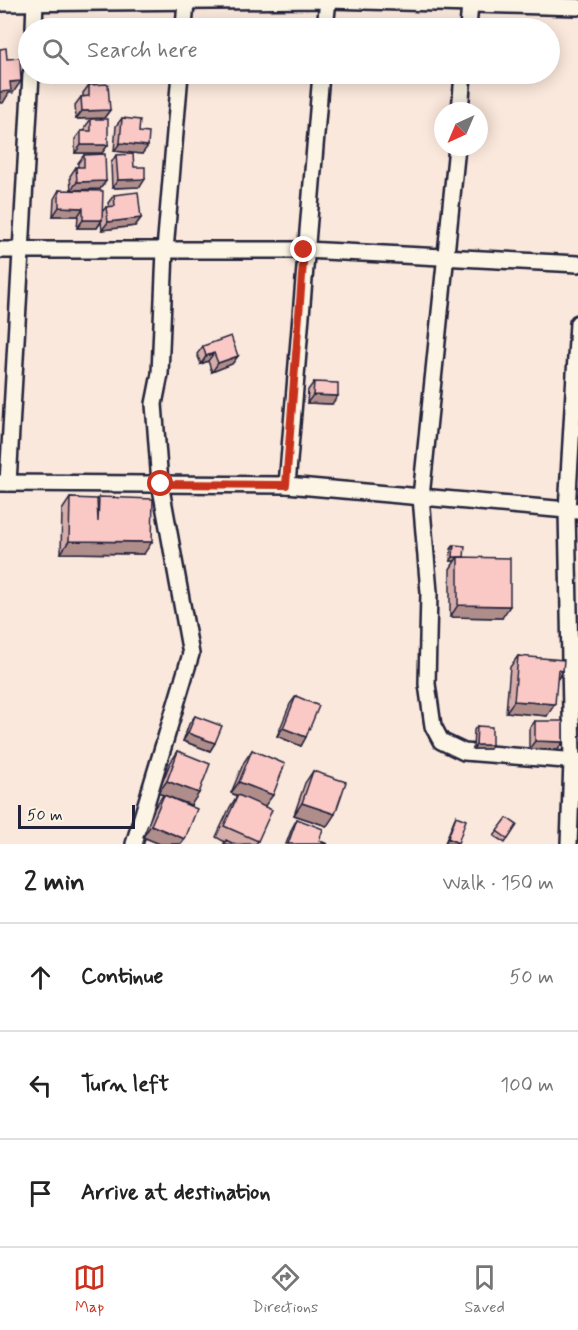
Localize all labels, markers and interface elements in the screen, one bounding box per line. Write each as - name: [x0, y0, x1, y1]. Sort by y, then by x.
- search box: [18, 18, 560, 84]
- icon: search: [39, 35, 72, 68]
- text: Search here: [87, 37, 198, 65]
- north arrow: [434, 102, 488, 156]
- route end: [290, 236, 316, 262]
- route start: [147, 470, 173, 496]
- scale bar: [18, 802, 135, 830]
- text: 50 m: [27, 805, 63, 826]
- text: 2 min: [24, 866, 85, 900]
- text: Walk · 150 m: [442, 870, 554, 897]
- icon: ahead: [24, 961, 57, 994]
- text: Continue: [81, 963, 163, 991]
- text: 50 m: [509, 964, 554, 991]
- icon: left: [24, 1069, 57, 1102]
- text: Turn left: [81, 1071, 169, 1099]
- text: 100 m: [500, 1072, 554, 1099]
- icon: arrive: [24, 1177, 57, 1210]
- text: Arrive at destination: [81, 1179, 271, 1207]
- tab: Map: [73, 1261, 106, 1318]
- tab: Directions: [252, 1261, 318, 1318]
- tab: Saved: [464, 1261, 505, 1318]

